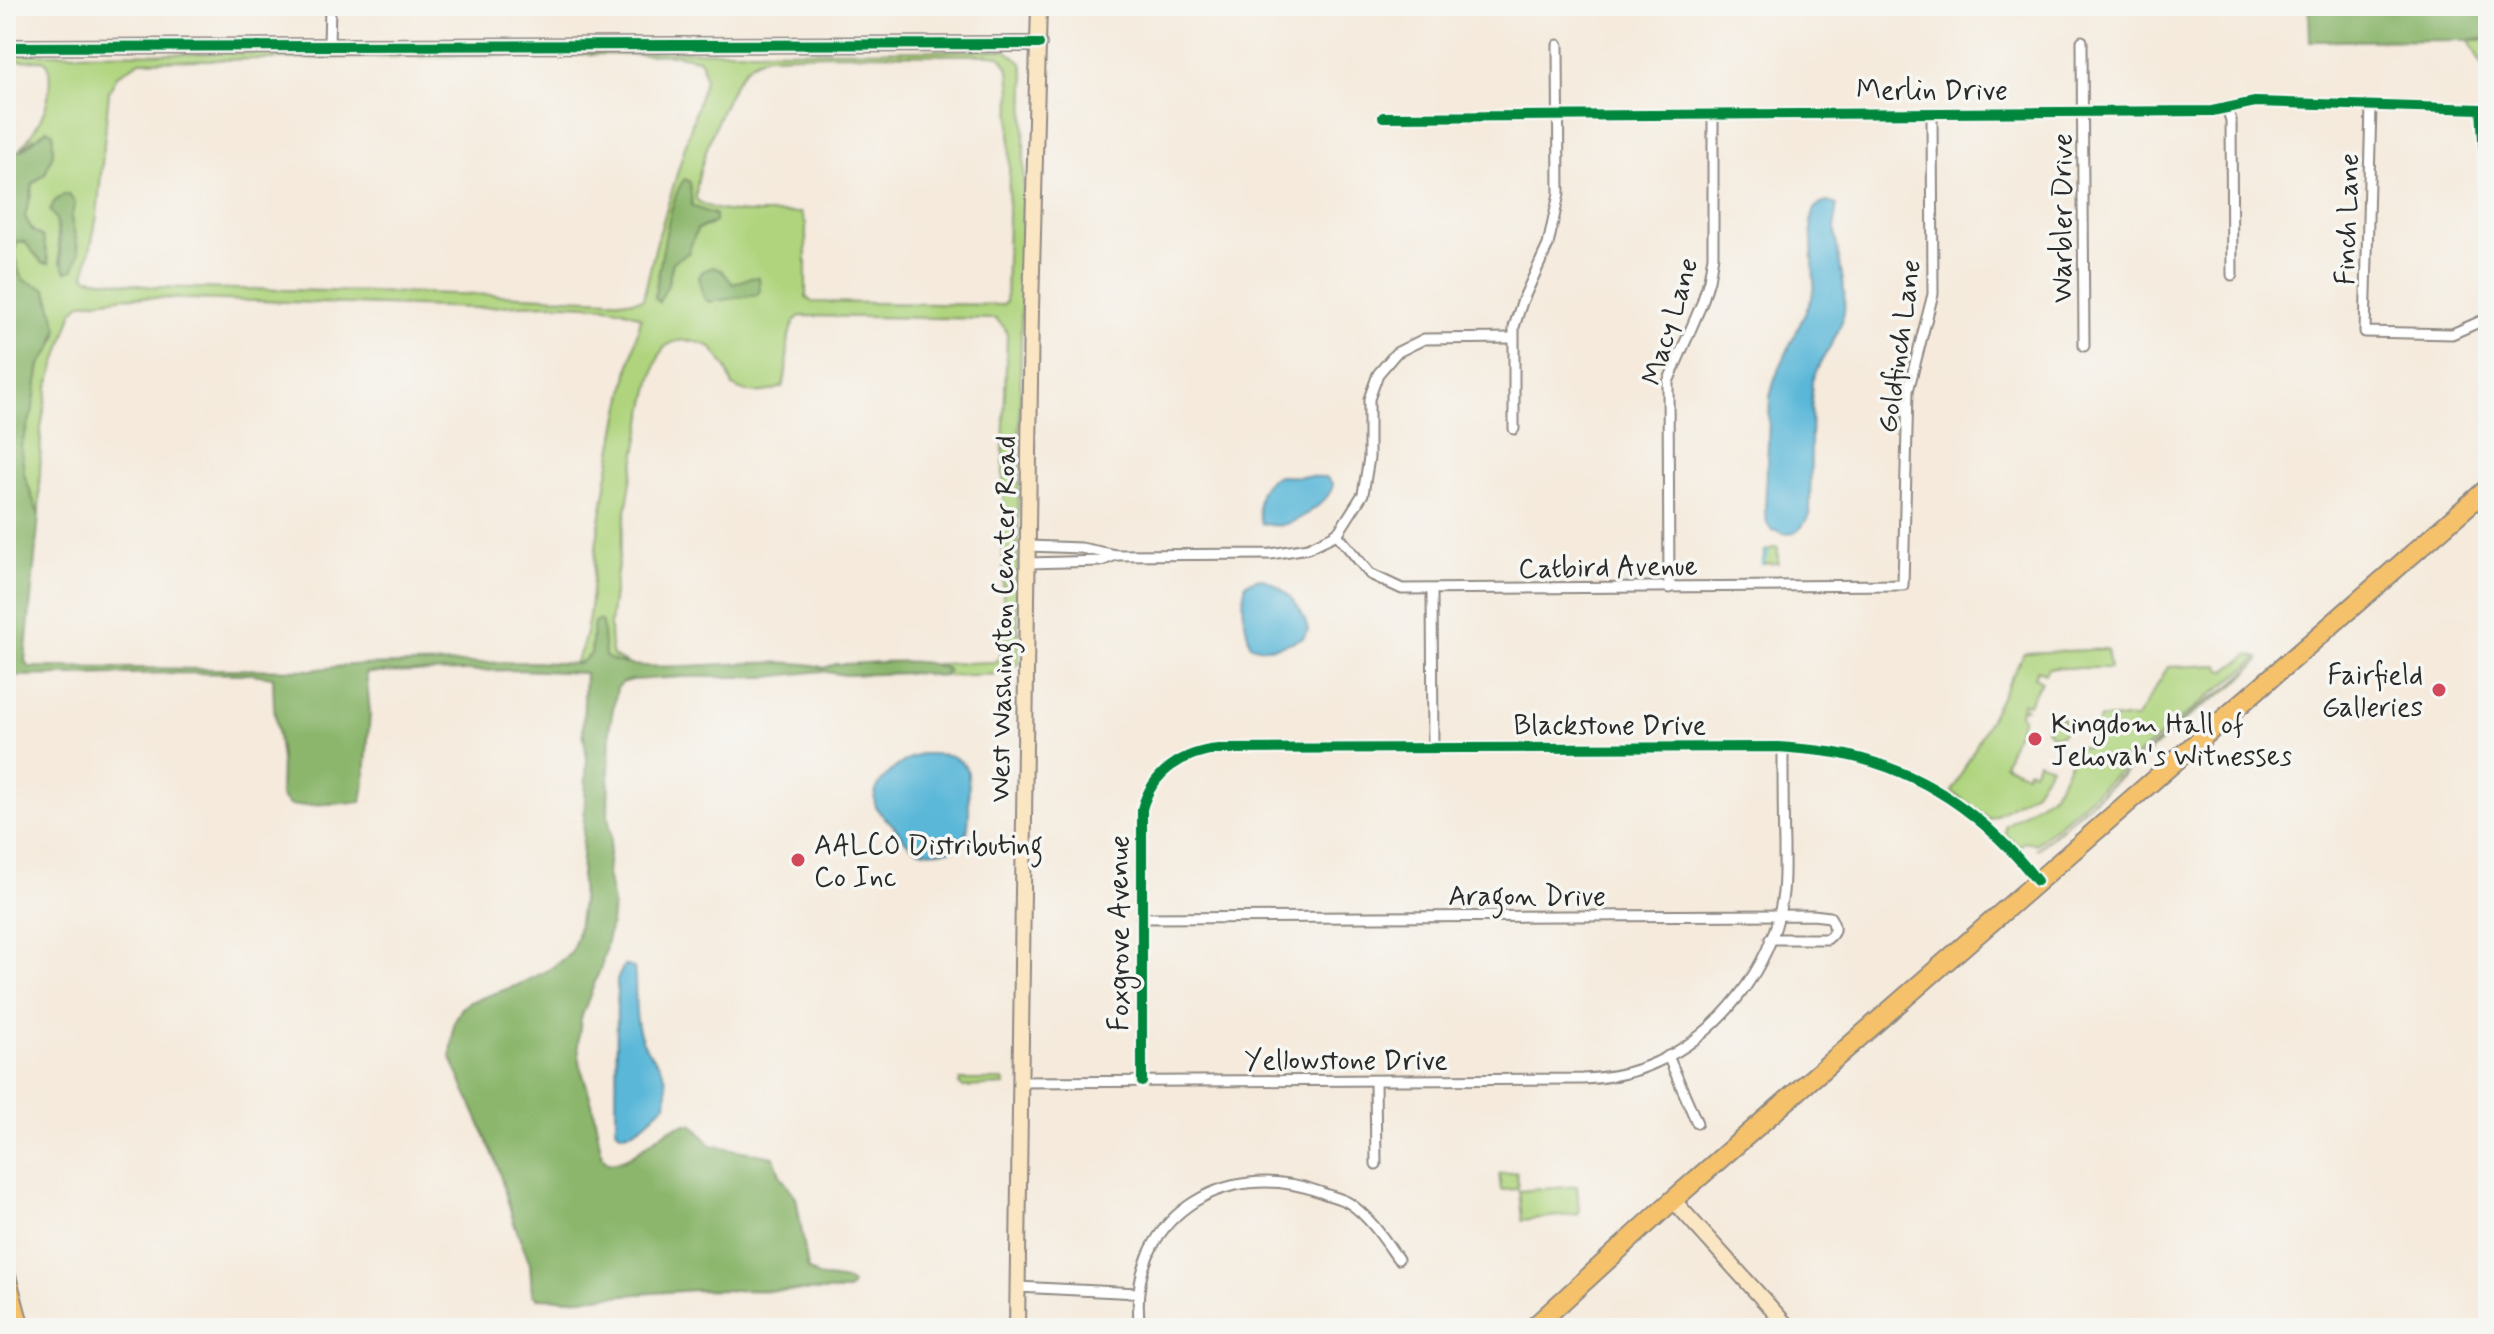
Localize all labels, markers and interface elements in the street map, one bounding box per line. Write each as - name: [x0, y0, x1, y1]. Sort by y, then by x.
- street label: Merlin Drive: [1856, 73, 2008, 110]
- street label: Warbler Drive: [2045, 133, 2082, 303]
- street label: Finch Lane: [2328, 153, 2369, 286]
- street label: Macy Lane: [1634, 253, 1708, 390]
- street label: Goldfinch Lane: [1870, 257, 1931, 435]
- street label: West Washington Center Road: [983, 435, 1029, 803]
- street label: Catbird Avenue: [1518, 548, 1698, 589]
- place label: Fairfield Galleries: [2322, 658, 2423, 727]
- marker: Fairfield Galleries: [2430, 681, 2448, 699]
- place label: Kingdom Hall of Jehovah's Witnesses: [2051, 707, 2292, 776]
- street label: Blackstone Drive: [1514, 708, 1706, 745]
- marker: Kingdom Hall of Jehovah's Witnesses: [2026, 730, 2044, 748]
- place label: AALCO Distributing Co Inc: [814, 828, 1043, 897]
- street label: Foxgrove Avenue: [1102, 835, 1141, 1031]
- marker: AALCO Distributing Co Inc: [789, 851, 807, 869]
- street label: Aragon Drive: [1448, 879, 1606, 919]
- street label: Yellowstone Drive: [1244, 1043, 1448, 1080]

